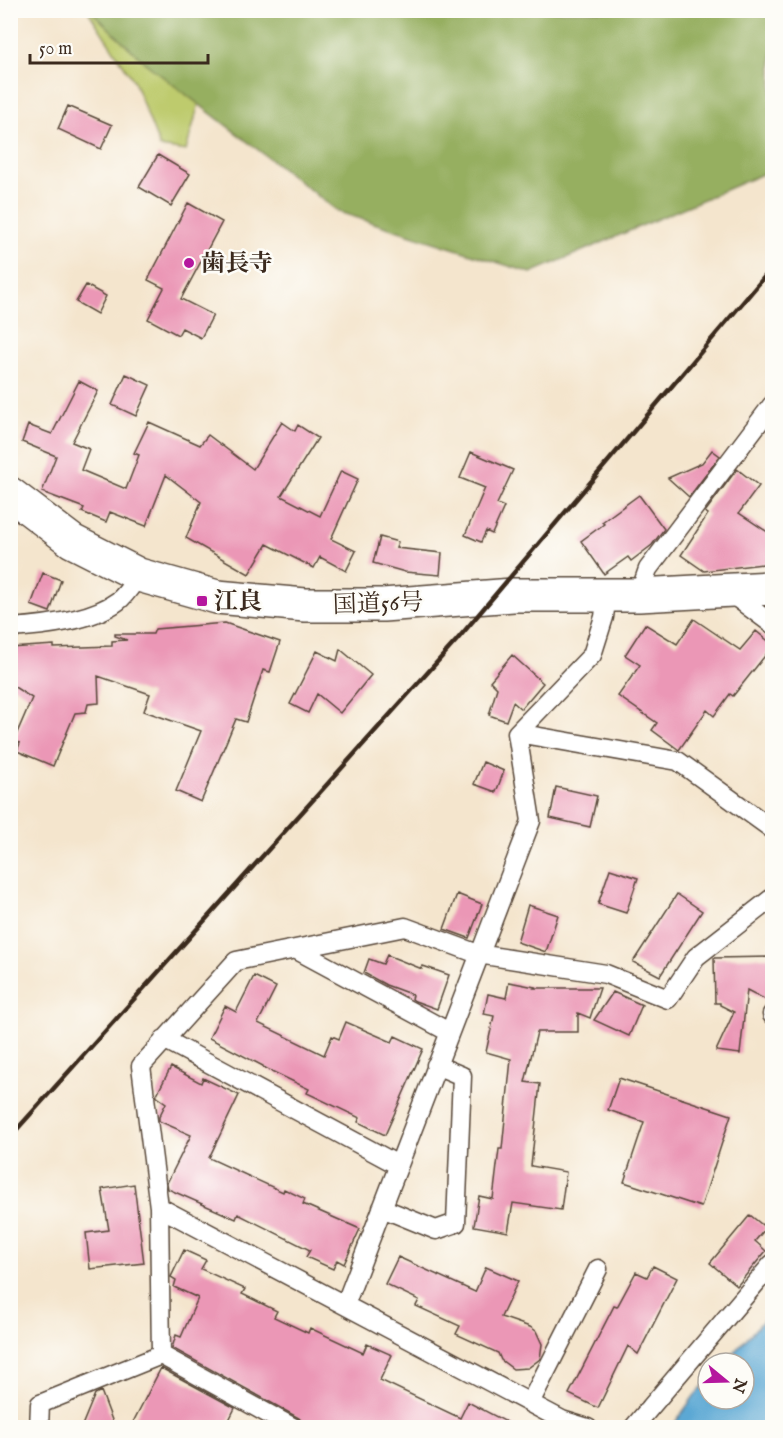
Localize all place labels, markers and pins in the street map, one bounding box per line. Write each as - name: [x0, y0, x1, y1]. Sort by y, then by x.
- place label: 歯長寺: [201, 249, 273, 280]
- marker: 歯長寺: [182, 256, 196, 270]
- place label: 江良: [214, 587, 262, 618]
- marker: 江良: [195, 594, 209, 608]

